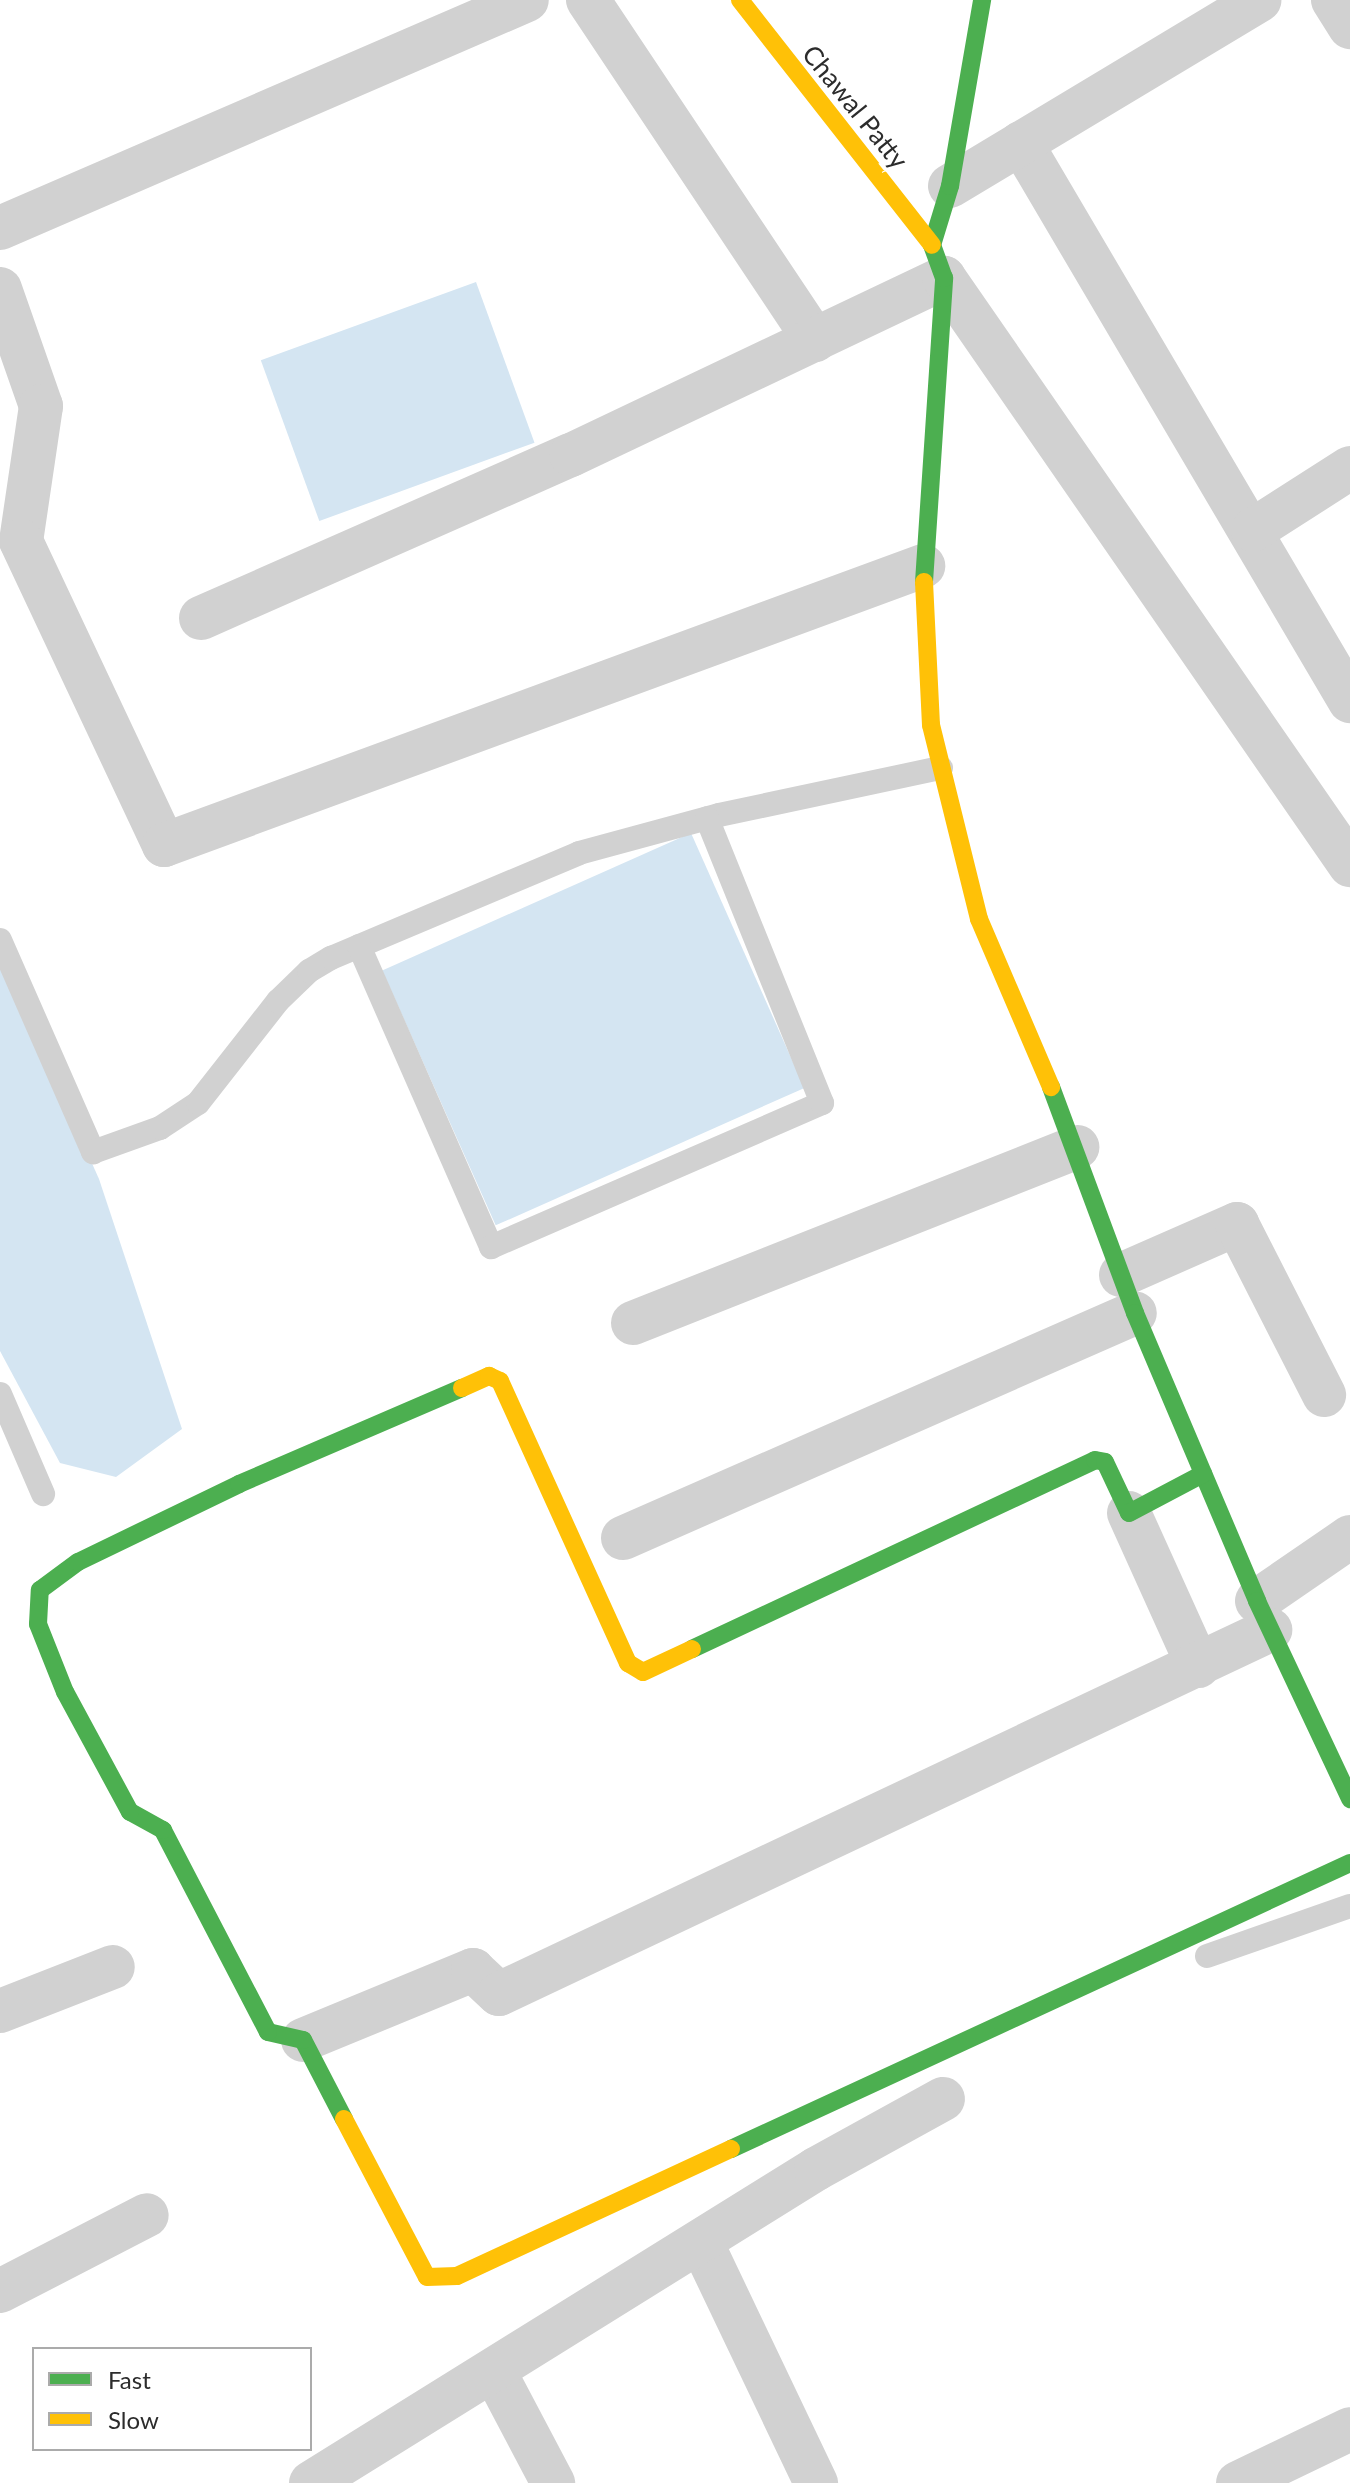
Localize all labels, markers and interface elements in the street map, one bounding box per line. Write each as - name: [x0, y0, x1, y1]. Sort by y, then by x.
- street label: Chawal Patty: [796, 39, 914, 175]
- legend: [32, 2347, 312, 2451]
- text: Fast: [108, 2365, 151, 2394]
- text: Slow: [108, 2405, 159, 2434]

